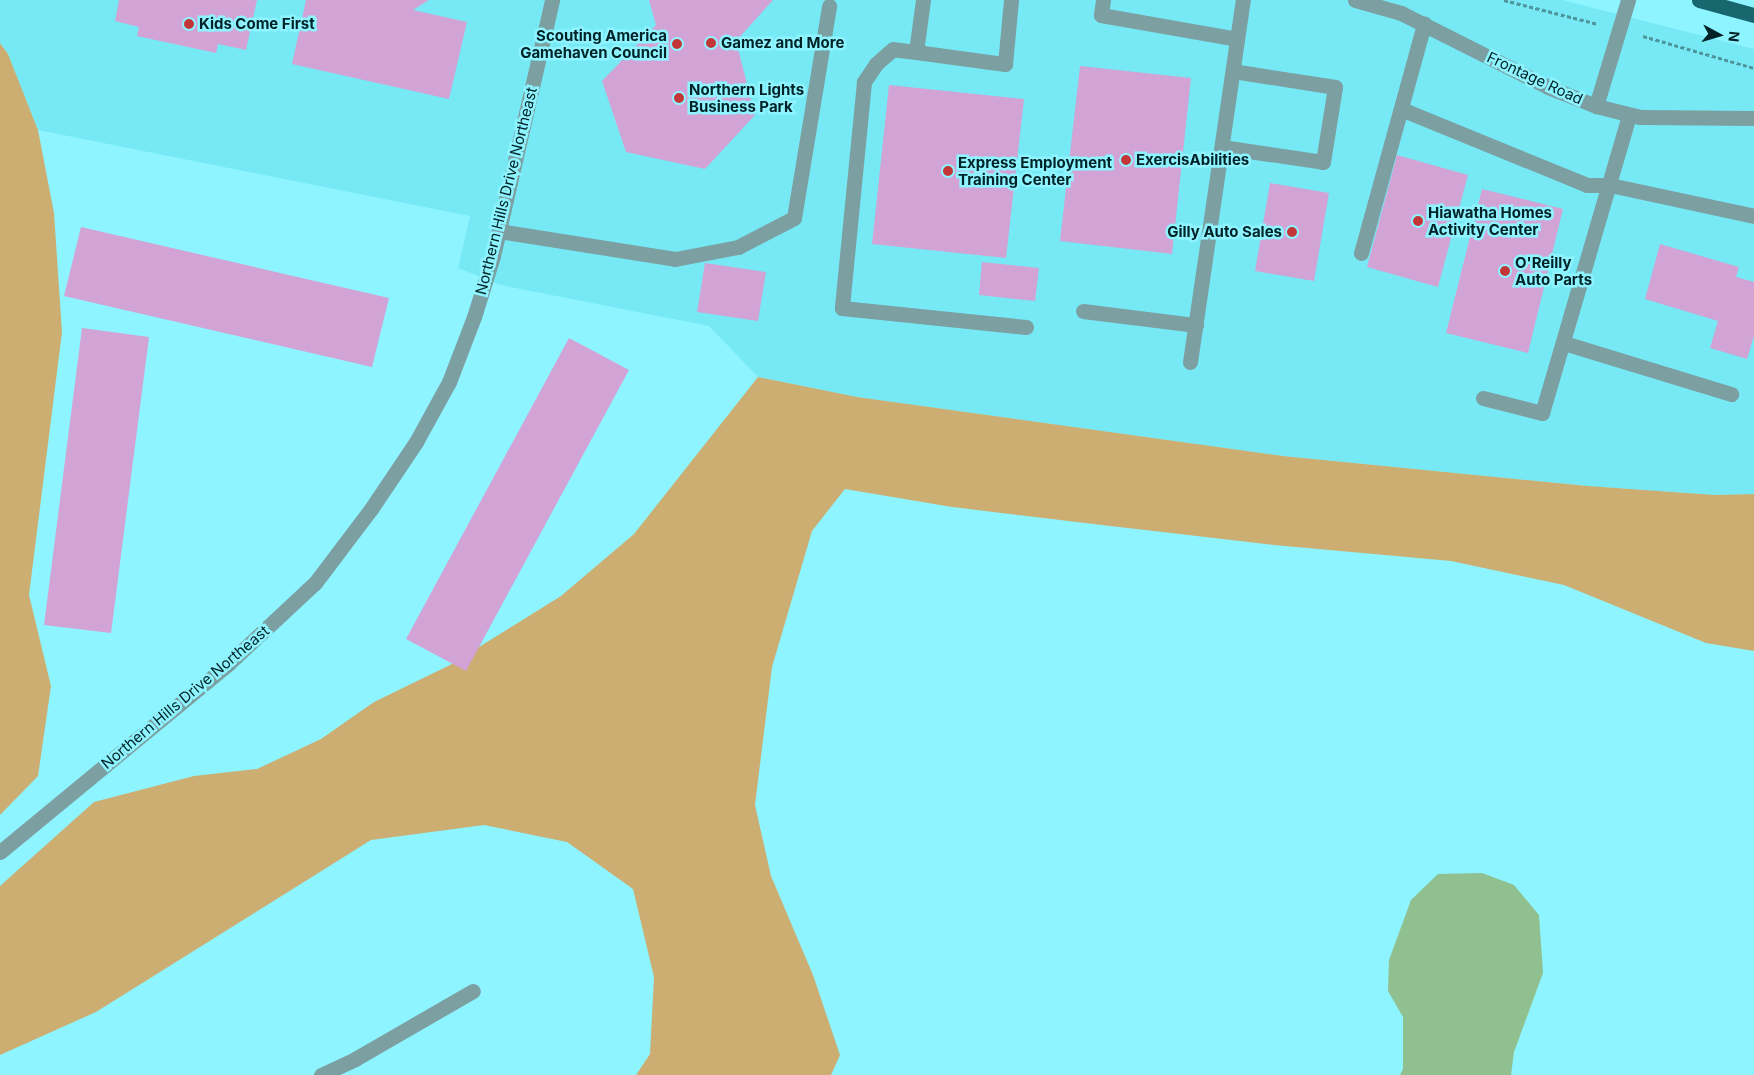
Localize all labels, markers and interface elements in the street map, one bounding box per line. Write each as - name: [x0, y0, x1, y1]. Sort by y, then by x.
- north arrow: [1694, 10, 1744, 60]
- place label: Kids Come First: [199, 15, 315, 33]
- marker: Kids Come First: [183, 18, 195, 30]
- place label: Scouting America Gamehaven Council: [520, 26, 667, 61]
- text: N: [1725, 30, 1743, 43]
- place label: Gamez and More: [721, 34, 844, 52]
- marker: Gamez and More: [705, 37, 717, 49]
- marker: Scouting America Gamehaven Council: [671, 38, 683, 50]
- street label: Frontage Road: [1484, 48, 1586, 108]
- place label: Northern Lights Business Park: [689, 80, 804, 115]
- street label: Northern Hills Drive Northeast: [471, 85, 541, 297]
- marker: Northern Lights Business Park: [673, 92, 685, 104]
- place label: ExercisAbilities: [1136, 151, 1249, 169]
- place label: Express Employment Training Center: [958, 153, 1112, 188]
- marker: ExercisAbilities: [1120, 154, 1132, 166]
- marker: Express Employment Training Center: [942, 165, 954, 177]
- place label: Hiawatha Homes Activity Center: [1428, 203, 1552, 238]
- marker: Hiawatha Homes Activity Center: [1412, 215, 1424, 227]
- place label: Gilly Auto Sales: [1167, 223, 1282, 241]
- marker: Gilly Auto Sales: [1286, 226, 1298, 238]
- place label: O'Reilly Auto Parts: [1515, 253, 1592, 288]
- marker: O'Reilly Auto Parts: [1499, 265, 1511, 277]
- street label: Northern Hills Drive Northeast: [97, 622, 273, 772]

